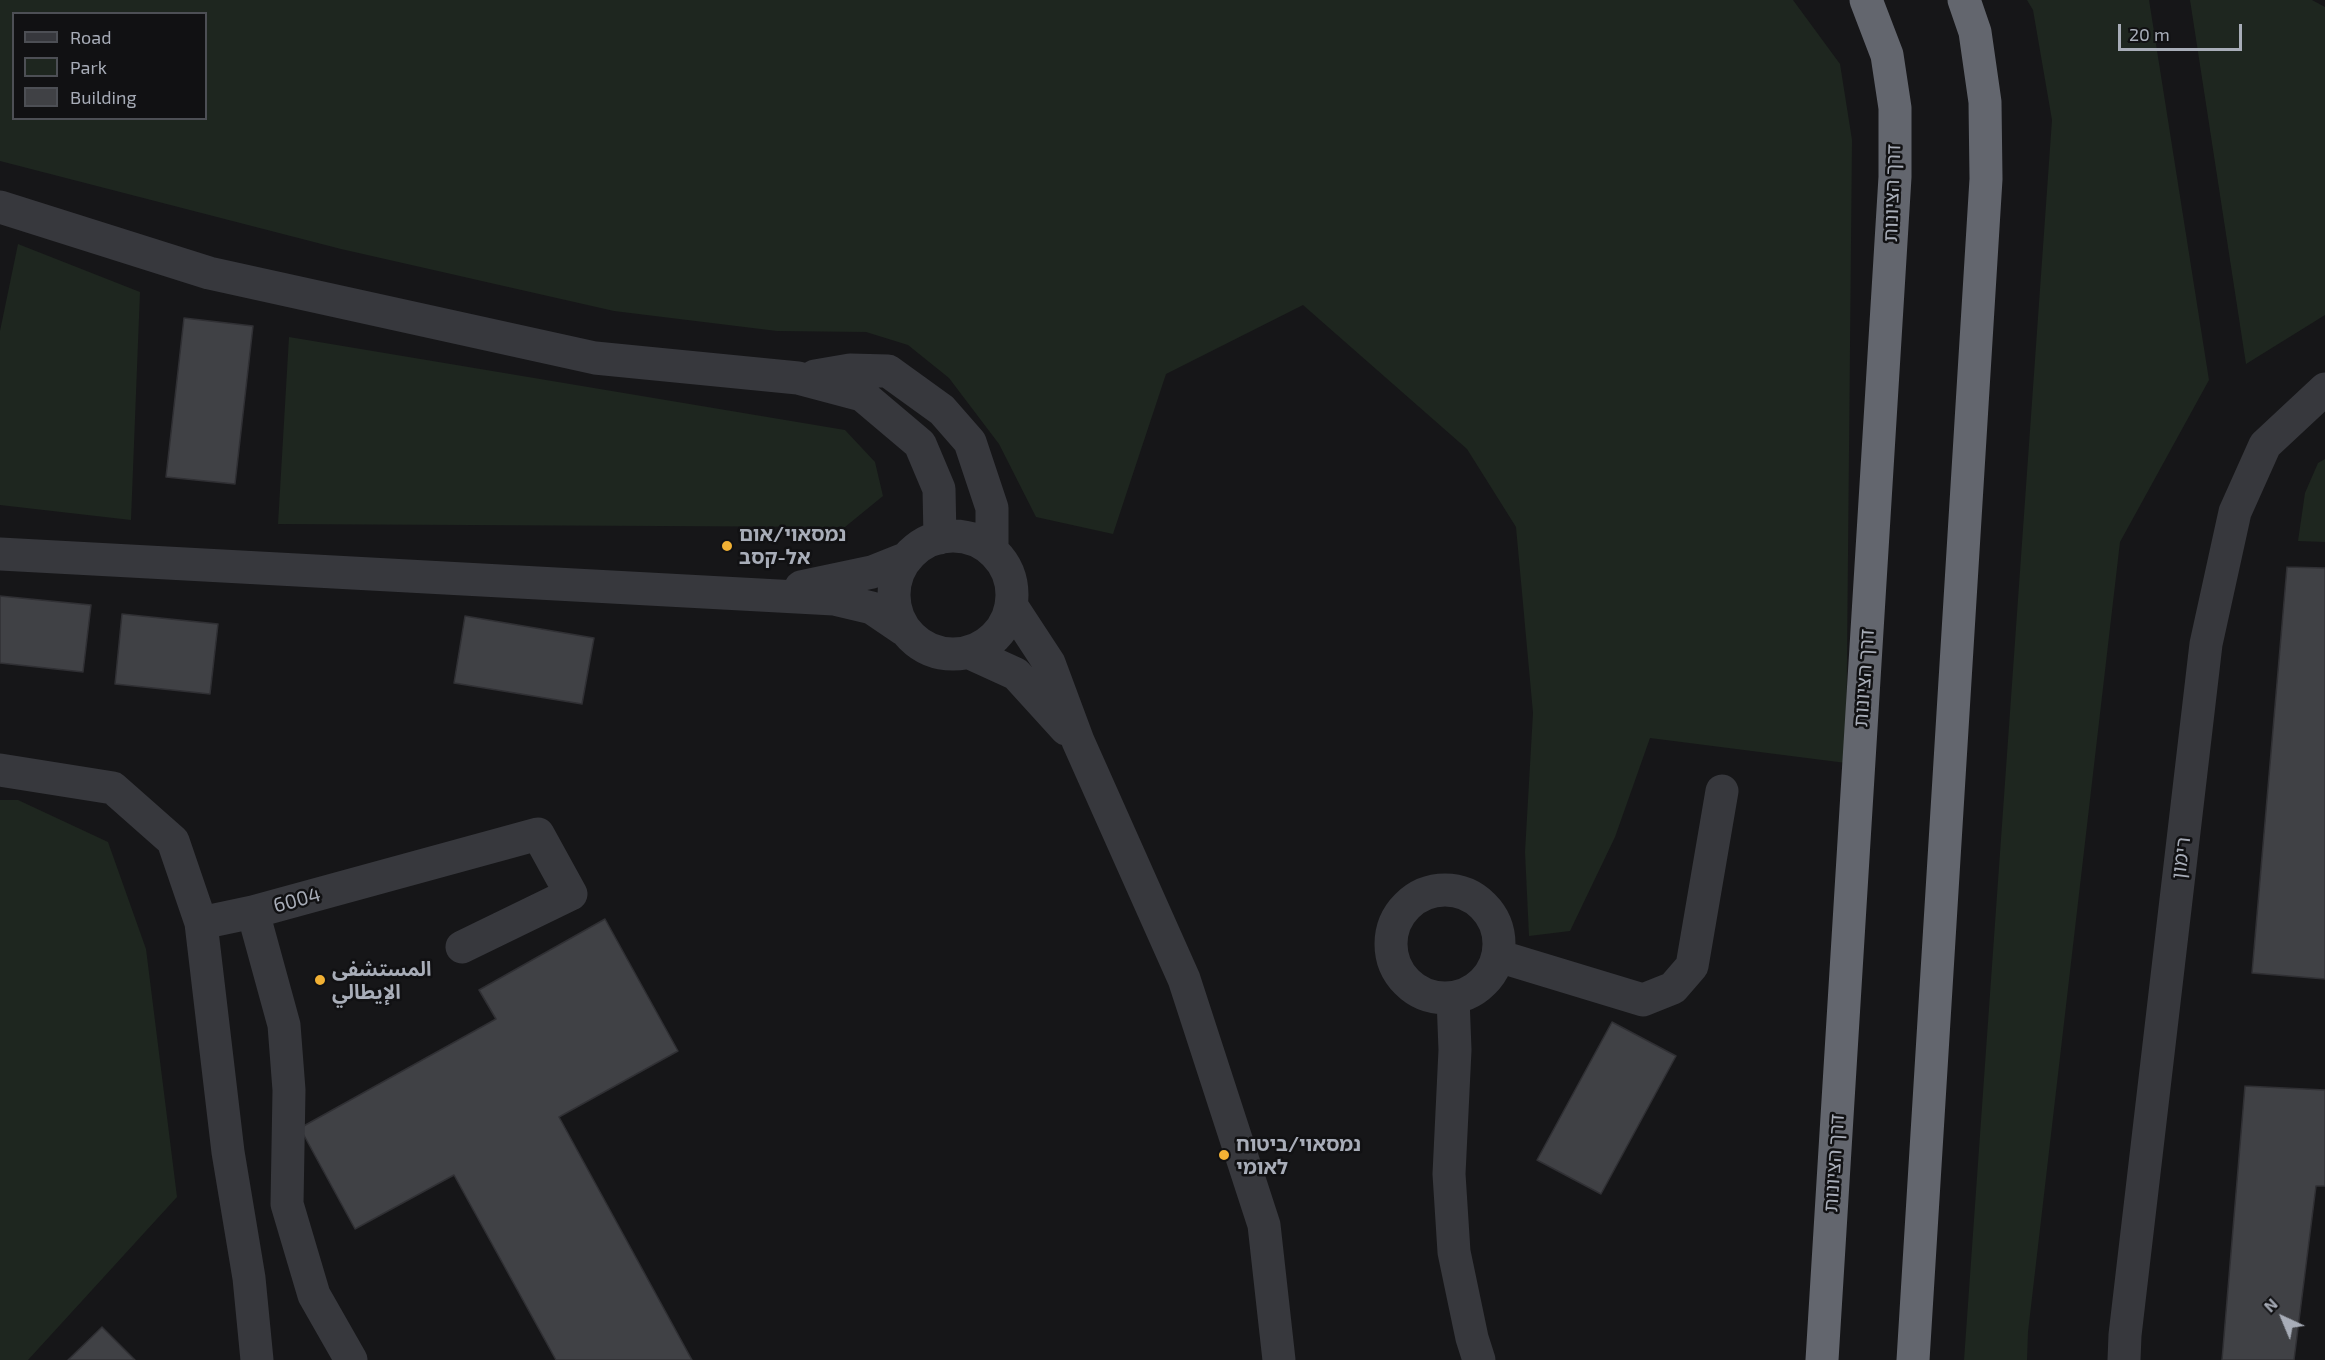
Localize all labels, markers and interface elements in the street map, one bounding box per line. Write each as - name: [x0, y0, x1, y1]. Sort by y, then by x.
- legend: [12, 12, 207, 120]
- scale bar: [2121, 12, 2246, 50]
- text: 20 m: [2129, 23, 2170, 45]
- text: Road: [70, 26, 111, 48]
- text: Park: [70, 56, 107, 78]
- text: Building: [70, 86, 137, 108]
- street label: דרך הציונות: [1878, 144, 1906, 242]
- place label: נמסאוי/אום אל-קסב: [739, 522, 846, 569]
- marker: נמסאוי/אום אל-קסב: [720, 539, 734, 553]
- street label: דרך הציונות: [1849, 628, 1879, 728]
- street label: רימון: [2167, 836, 2195, 880]
- street label: 6004: [271, 882, 323, 918]
- place label: المستشفى الإيطالي: [332, 957, 431, 1004]
- marker: المستشفى الإيطالي: [313, 973, 327, 987]
- street label: דרך הציונות: [1819, 1113, 1849, 1213]
- place label: נמסאוי/ביטוח לאומי: [1236, 1132, 1361, 1179]
- marker: נמסאוי/ביטוח לאומי: [1217, 1148, 1231, 1162]
- north arrow: [2253, 1288, 2313, 1348]
- text: N: [2259, 1294, 2281, 1316]

